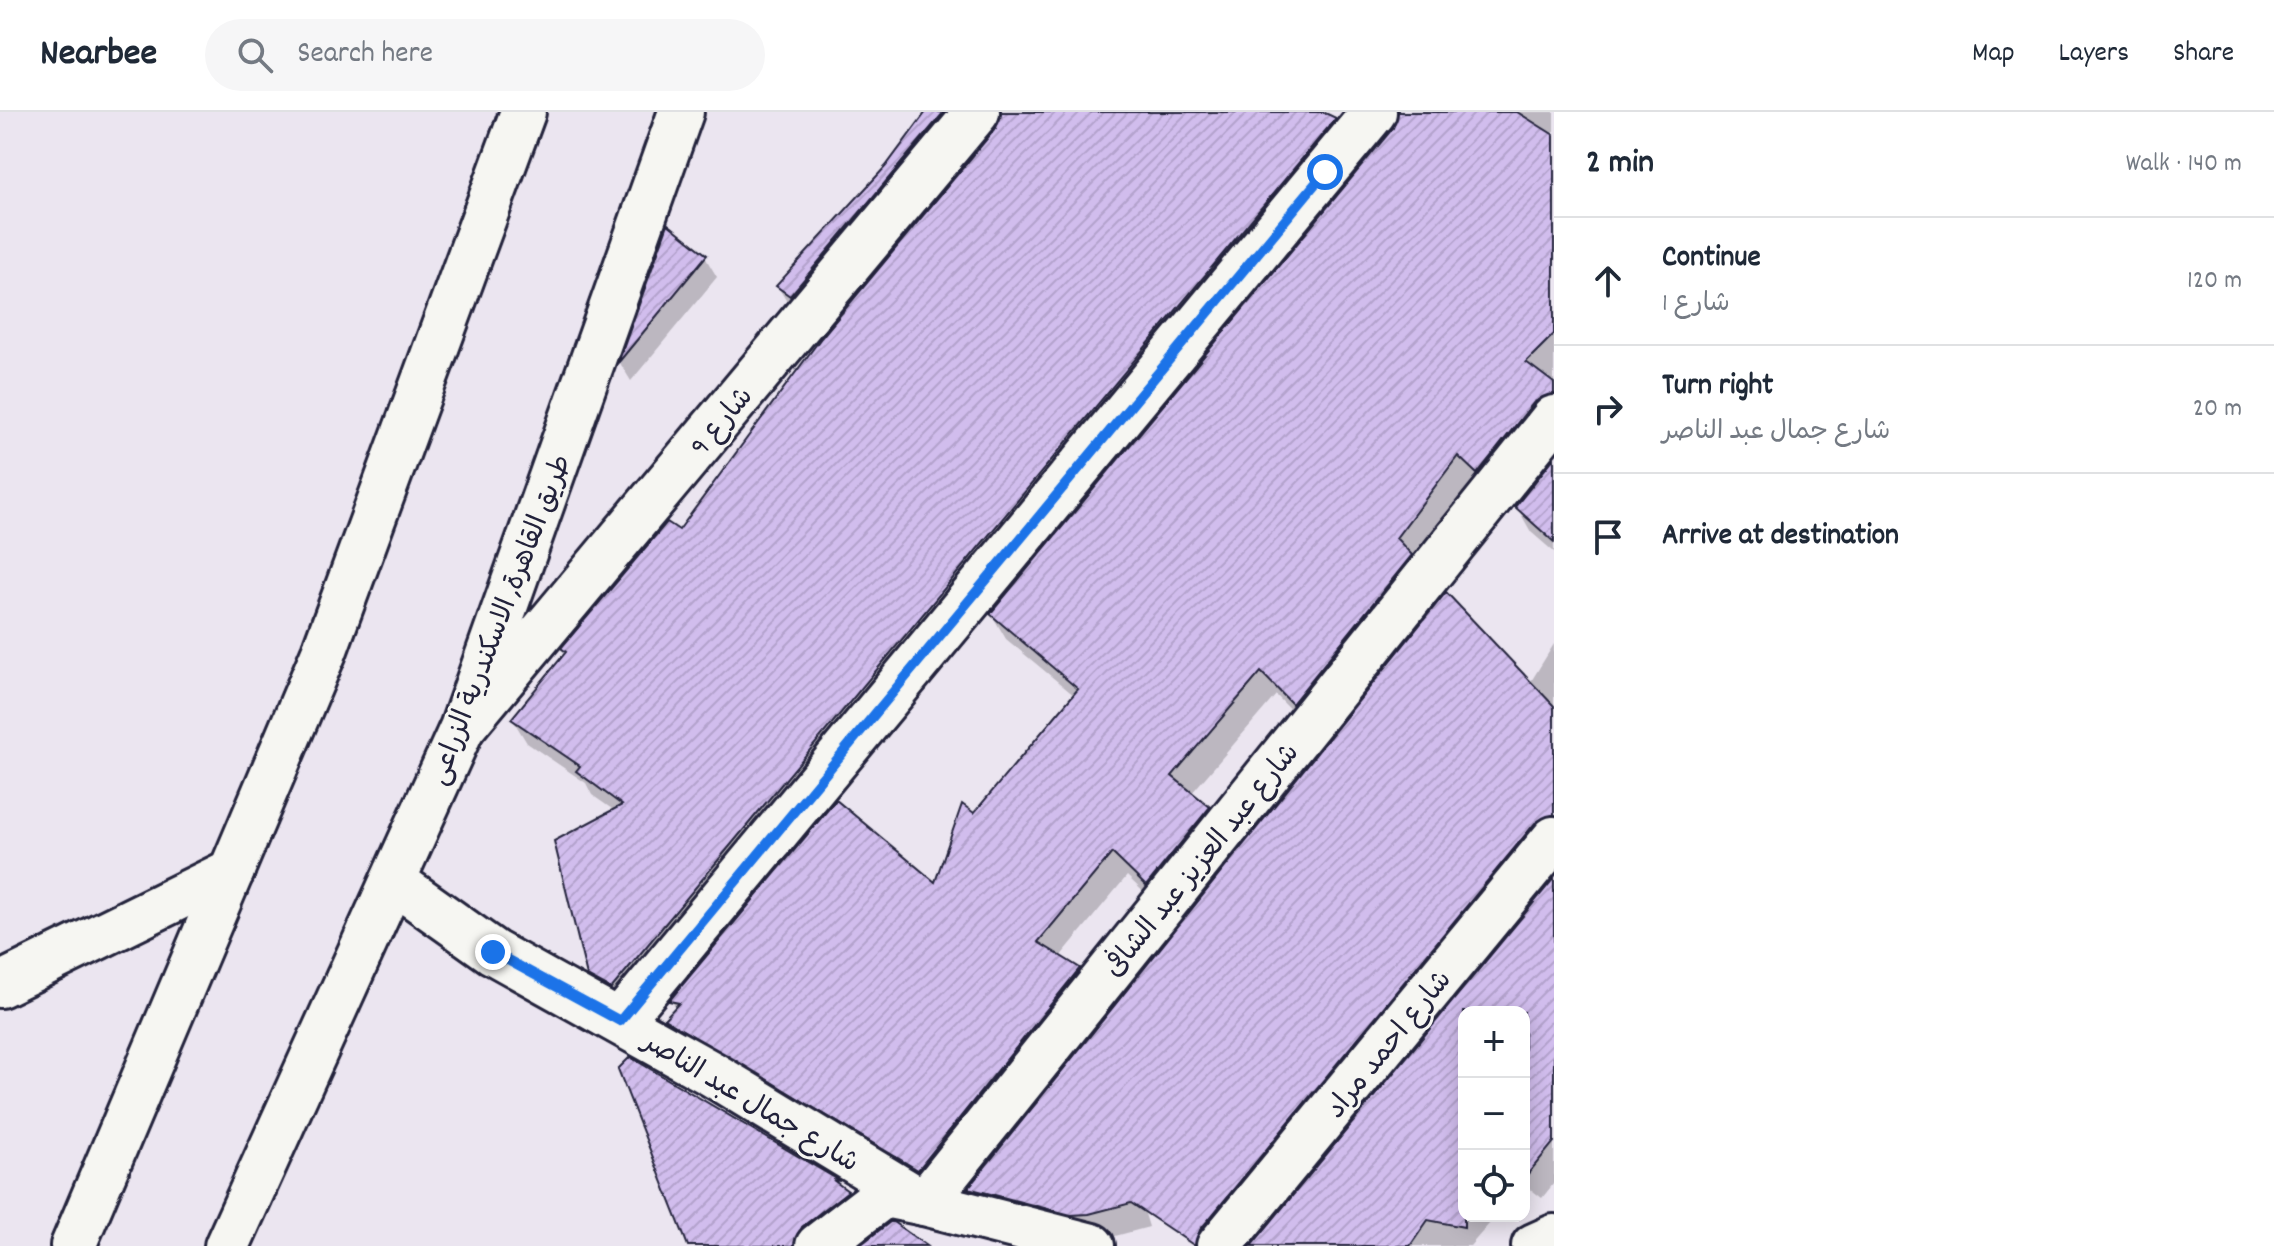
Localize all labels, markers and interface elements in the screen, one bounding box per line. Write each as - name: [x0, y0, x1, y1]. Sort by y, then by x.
- search box: [205, 19, 765, 91]
- text: Nearbee: [40, 28, 157, 83]
- icon: search: [233, 33, 277, 77]
- text: Search here: [297, 34, 433, 77]
- text: Map: [1972, 35, 2015, 75]
- text: Layers: [2059, 35, 2129, 75]
- text: Share: [2173, 35, 2234, 75]
- text: 2 min: [1586, 140, 1654, 189]
- text: Walk · 140 m: [2126, 146, 2242, 183]
- route start: [1307, 154, 1343, 190]
- text: Continue: [1662, 238, 1761, 281]
- icon: ahead: [1586, 259, 1630, 303]
- text: 120 m: [2187, 263, 2242, 300]
- text: شارع 1: [1662, 286, 1730, 323]
- text: Turn right: [1662, 366, 1773, 409]
- street label: شارع 9: [683, 380, 765, 467]
- icon: right: [1586, 387, 1630, 431]
- text: 20 m: [2193, 391, 2242, 428]
- text: شارع جمال عبد الناصر: [1662, 414, 1890, 451]
- street label: طريق القاهرة, الاسكندرية الزراعى: [421, 450, 584, 792]
- icon: arrive: [1586, 515, 1630, 559]
- text: Arrive at destination: [1662, 516, 1899, 559]
- street label: شارع عبد العزيز عبد الشافى: [1095, 735, 1311, 988]
- route end: [475, 934, 511, 970]
- street label: شارع احمد مراد: [1318, 963, 1464, 1129]
- map controls: [1458, 1006, 1530, 1222]
- button: +: [1458, 1006, 1530, 1078]
- street label: شارع جمال عبد الناصر: [632, 1023, 865, 1185]
- button: −: [1458, 1078, 1530, 1150]
- button: locate: [1458, 1150, 1530, 1222]

